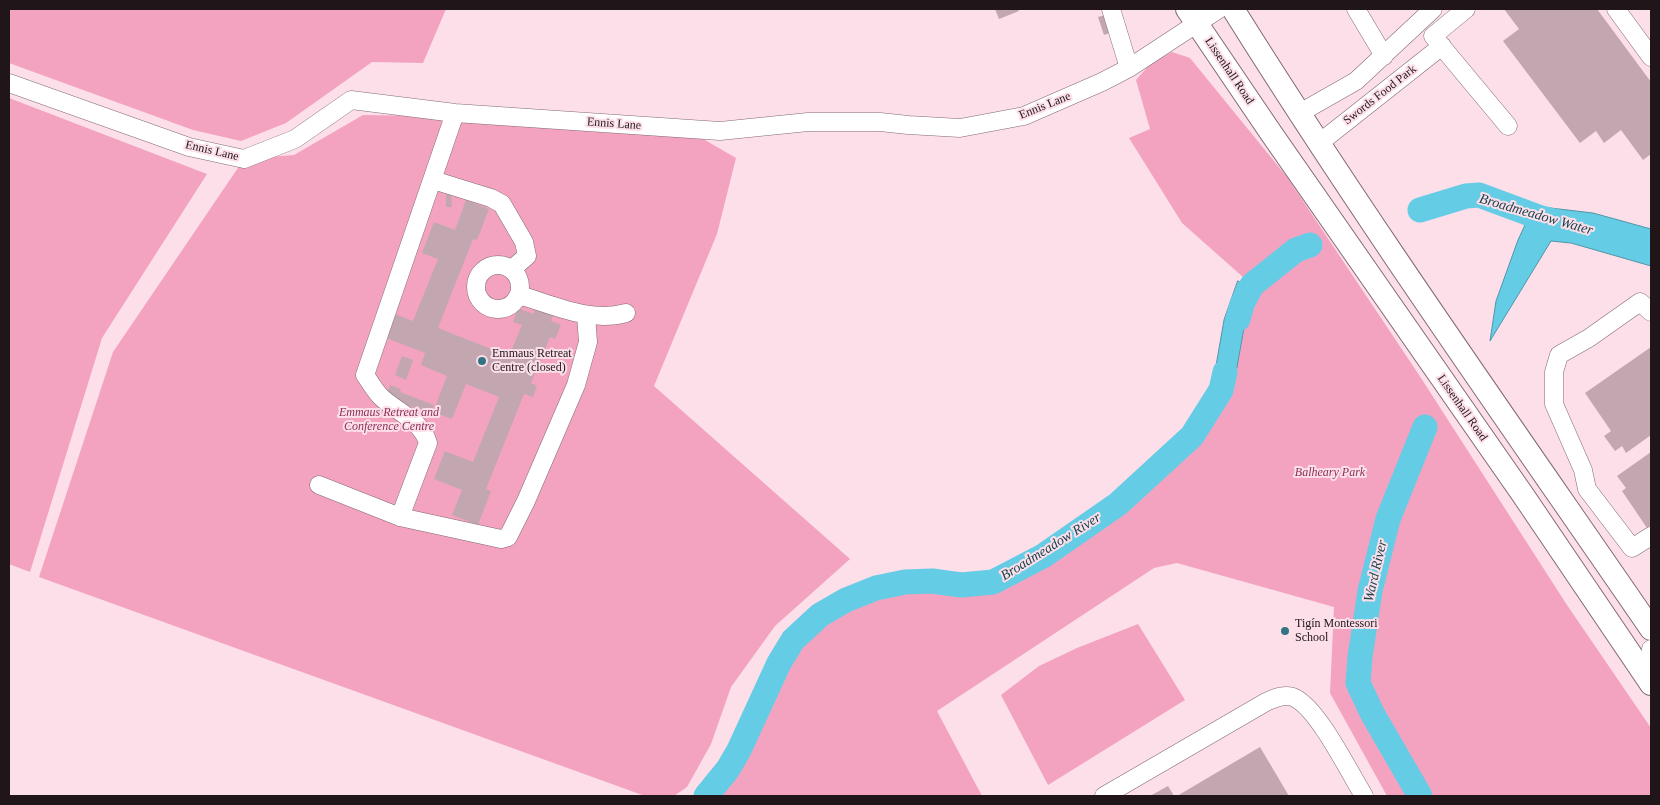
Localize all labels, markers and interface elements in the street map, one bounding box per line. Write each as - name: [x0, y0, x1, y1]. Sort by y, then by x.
- street label: Lissenhall Road: [1201, 35, 1257, 107]
- street label: Swords Food Park: [1341, 62, 1419, 128]
- street label: Ennis Lane: [1017, 89, 1073, 123]
- street label: Ennis Lane: [586, 115, 642, 133]
- street label: Ennis Lane: [184, 138, 240, 164]
- water label: Broadmeadow Water: [1477, 191, 1595, 239]
- place label: Emmaus Retreat Centre (closed): [492, 347, 572, 375]
- marker: Emmaus Retreat Centre (closed): [476, 355, 488, 367]
- street label: Lissenhall Road: [1434, 372, 1490, 444]
- park label: Emmaus Retreat and Conference Centre: [339, 406, 439, 434]
- park label: Balheary Park: [1295, 466, 1365, 480]
- water label: Broadmeadow River: [998, 509, 1104, 585]
- water label: Ward River: [1361, 538, 1391, 604]
- place label: Tigín Montessori School: [1295, 617, 1378, 645]
- marker: Tigín Montessori School: [1279, 625, 1291, 637]

